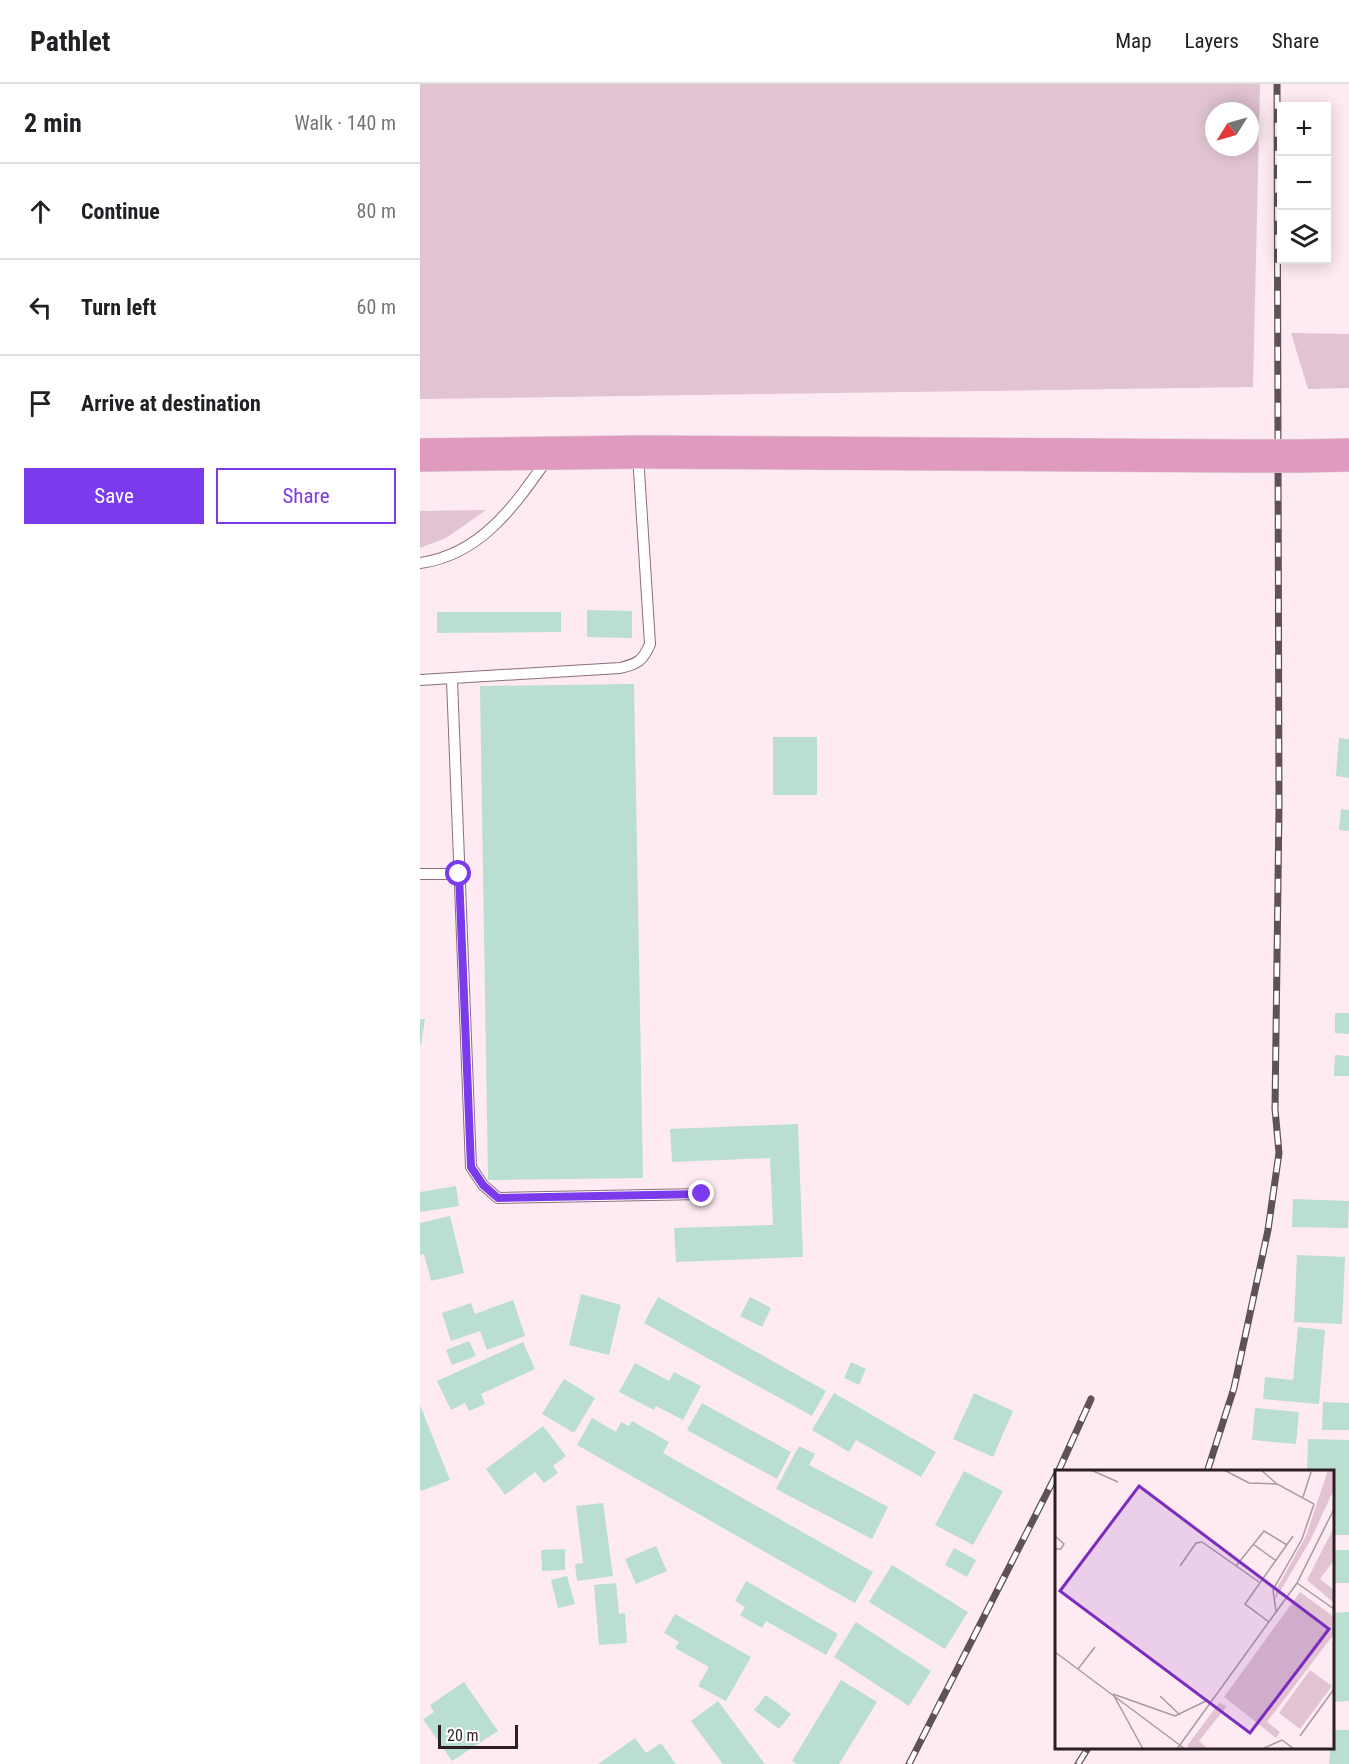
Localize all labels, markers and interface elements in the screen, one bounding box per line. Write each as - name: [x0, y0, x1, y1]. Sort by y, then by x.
- text: Pathlet: [30, 25, 110, 58]
- text: Map: [1115, 29, 1152, 53]
- text: Layers: [1185, 29, 1239, 53]
- text: Share: [1272, 29, 1319, 53]
- north arrow: [1205, 102, 1259, 156]
- map controls: [1277, 102, 1331, 264]
- button: +: [1277, 102, 1331, 156]
- text: 2 min: [24, 108, 82, 138]
- text: Walk · 140 m: [295, 111, 396, 135]
- button: −: [1277, 156, 1331, 210]
- icon: ahead: [24, 195, 57, 228]
- text: Continue: [81, 199, 160, 224]
- text: 80 m: [357, 199, 396, 223]
- button: layers: [1277, 210, 1331, 264]
- icon: left: [24, 291, 57, 324]
- text: Turn left: [81, 295, 156, 320]
- text: 60 m: [357, 295, 396, 319]
- icon: arrive: [24, 387, 57, 420]
- text: Arrive at destination: [81, 391, 261, 416]
- button: Save: [24, 468, 204, 524]
- button: Share: [216, 468, 396, 524]
- route start: [445, 860, 471, 886]
- route end: [688, 1180, 714, 1206]
- inset map: [1055, 1470, 1334, 1749]
- scale bar: [438, 1722, 518, 1750]
- text: 20 m: [447, 1726, 479, 1745]

